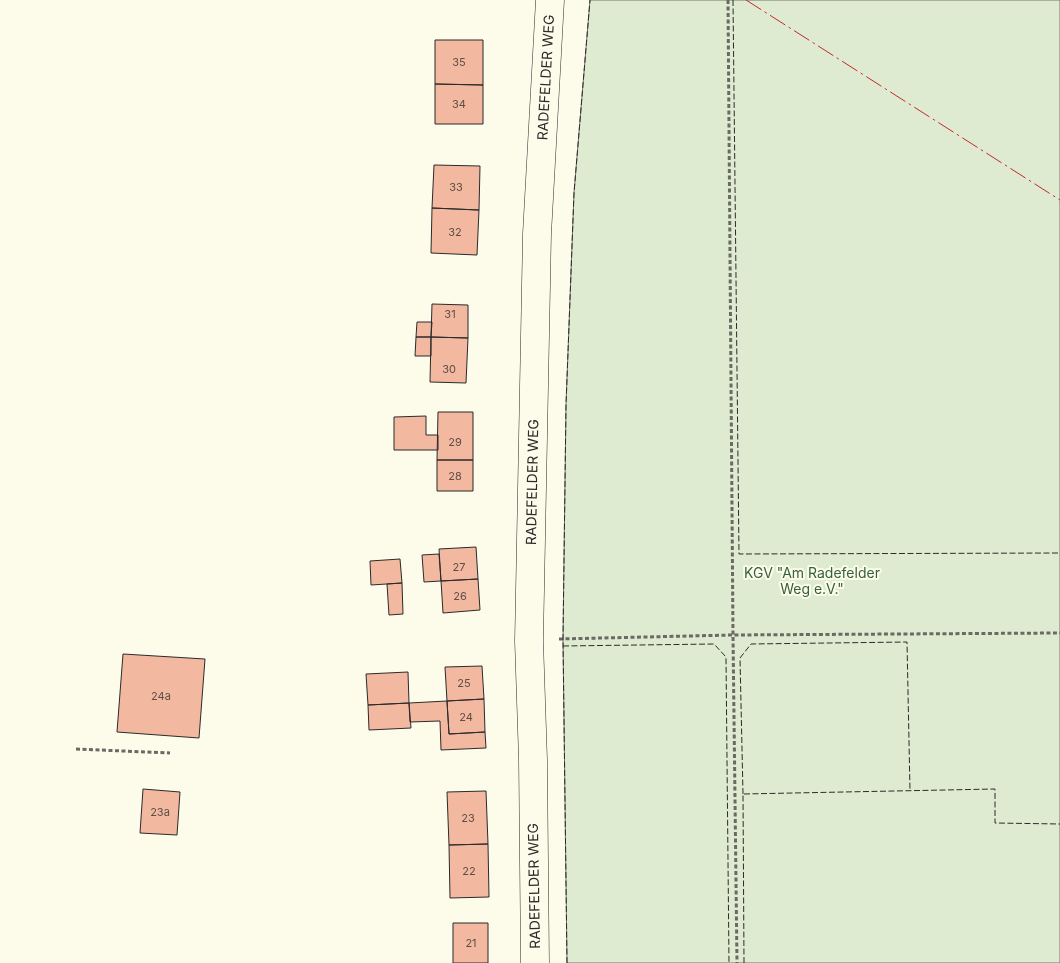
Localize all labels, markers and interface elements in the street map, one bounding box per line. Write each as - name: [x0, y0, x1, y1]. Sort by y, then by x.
- street label: RADEFELDER WEG: [533, 14, 557, 141]
- house number: 35: [452, 55, 466, 69]
- house number: 34: [452, 97, 466, 111]
- house number: 33: [449, 180, 463, 194]
- house number: 32: [448, 225, 462, 239]
- house number: 31: [444, 307, 456, 321]
- house number: 30: [442, 362, 456, 376]
- street label: RADEFELDER WEG: [522, 419, 541, 545]
- house number: 29: [448, 435, 462, 449]
- house number: 28: [448, 469, 462, 483]
- house number: 27: [453, 560, 465, 574]
- park label: KGV "Am Radefelder Weg e.V.": [744, 564, 880, 597]
- house number: 26: [453, 589, 467, 603]
- house number: 25: [457, 676, 471, 690]
- house number: 24a: [151, 689, 171, 703]
- house number: 24: [459, 710, 473, 724]
- house number: 23a: [150, 805, 170, 819]
- house number: 23: [461, 811, 475, 825]
- street label: RADEFELDER WEG: [524, 823, 543, 949]
- house number: 22: [462, 864, 476, 878]
- house number: 21: [465, 936, 477, 950]

